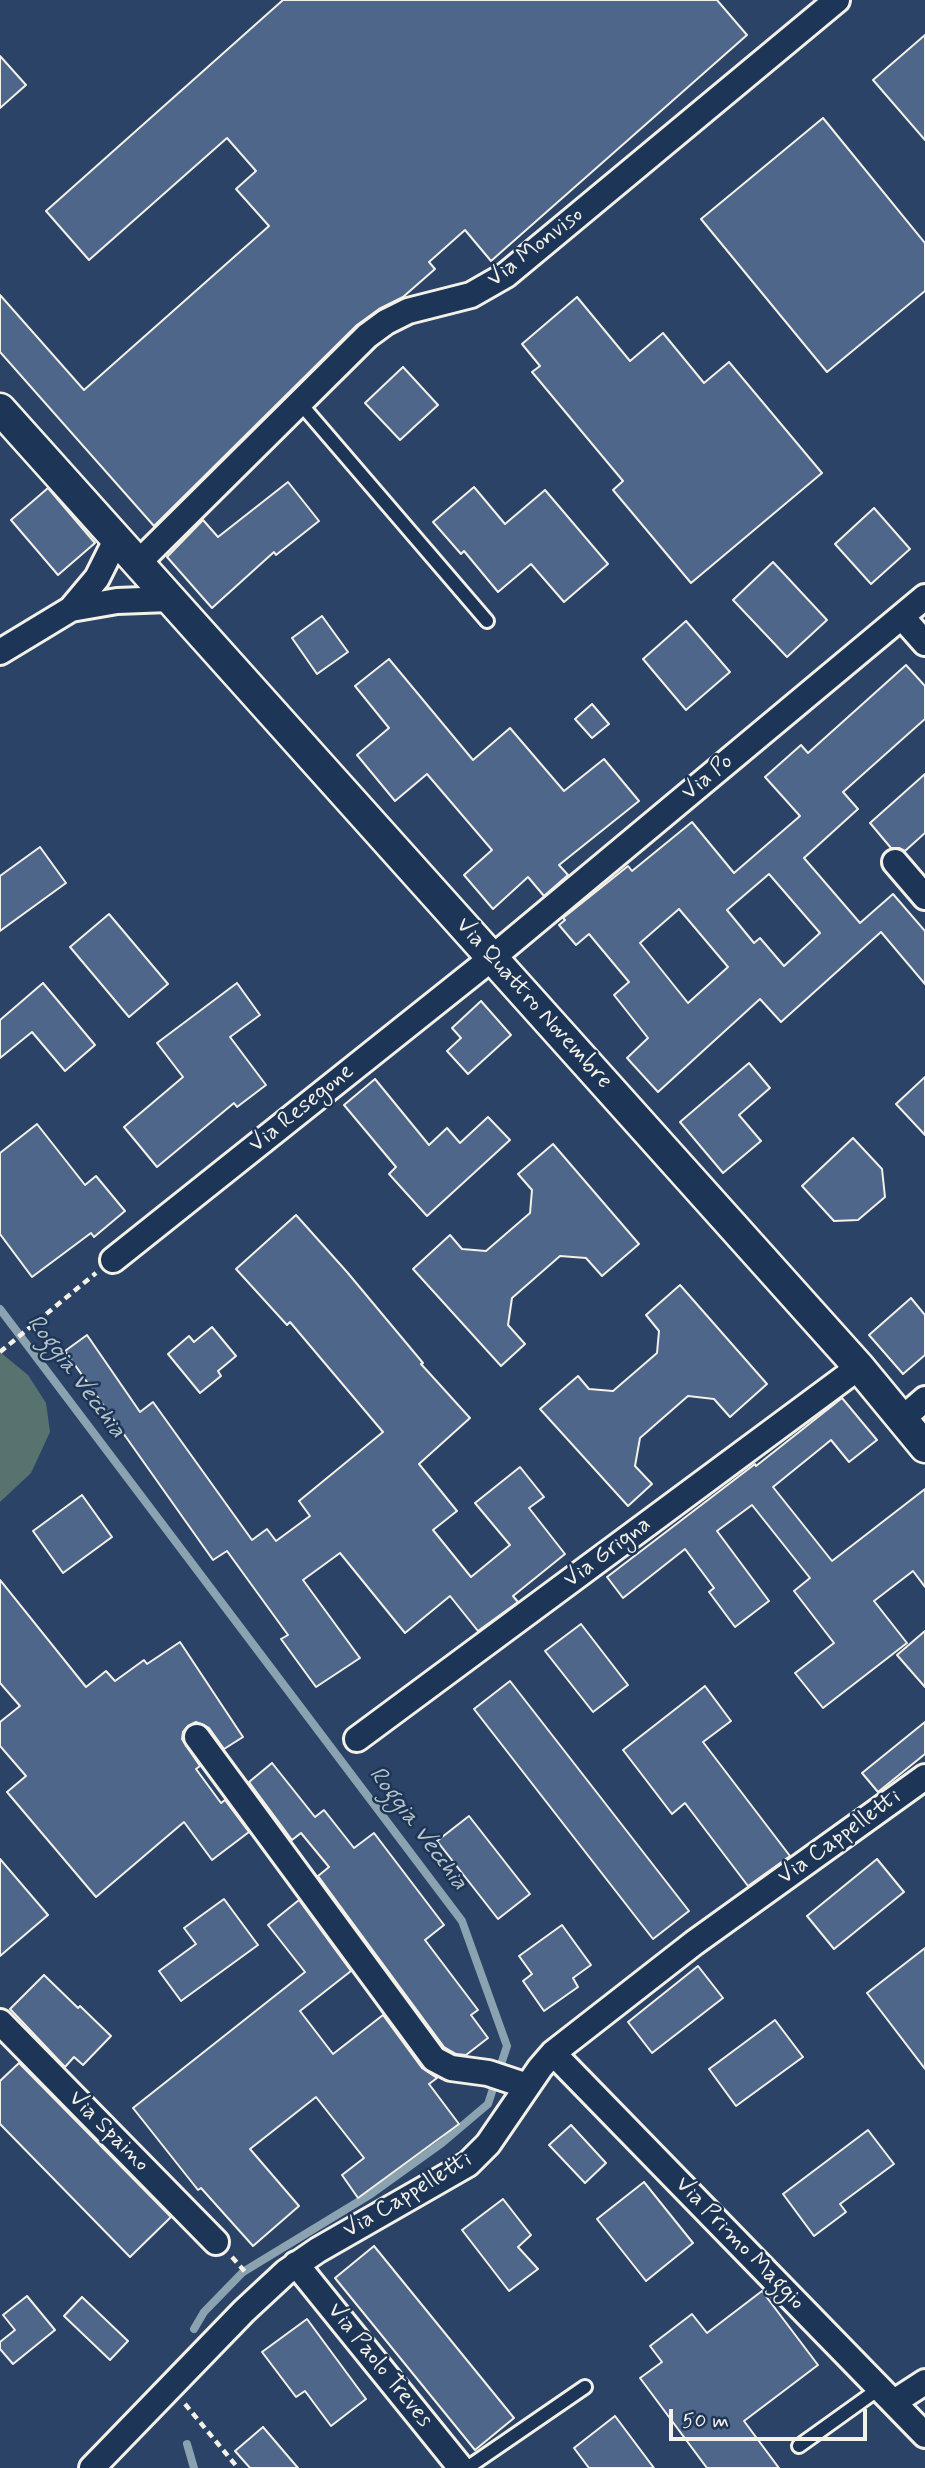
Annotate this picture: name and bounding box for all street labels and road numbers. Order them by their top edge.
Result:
street label: Via Monviso [482,202,590,294]
street label: Via Po [677,749,739,807]
street label: Via Quattro Novembre [449,913,617,1095]
street label: Via Resegone [244,1058,360,1160]
street label: Via Grigna [559,1511,657,1595]
street label: Via Cappelletti [773,1784,907,1892]
street label: Via Spaino [62,2086,154,2178]
street label: Via Cappelletti [339,2147,477,2245]
street label: Via Primo Maggio [668,2171,810,2317]
street label: Via Paolo Treves [320,2298,438,2434]

